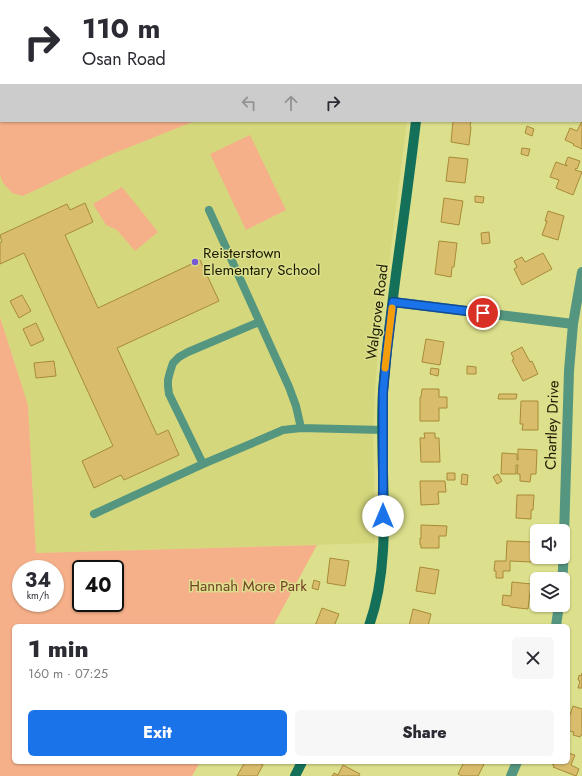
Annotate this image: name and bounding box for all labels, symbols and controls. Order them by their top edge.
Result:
text: 110 m [82,8,160,49]
icon: right [16,16,68,68]
text: Osan Road [82,46,166,72]
icon: left [238,92,260,114]
icon: ahead [280,92,302,114]
icon: right [322,92,344,114]
place label: Reisterstown Elementary School [203,242,320,281]
marker: Reisterstown Elementary School [190,257,200,267]
street label: Walgrove Road [360,263,394,361]
pin [466,296,500,330]
icon: arrive [472,302,494,324]
street label: Chartley Drive [539,380,565,470]
position arrow [362,495,404,537]
map controls [530,524,570,612]
button: sound [530,524,570,564]
speed limit sign: 40 [72,560,124,612]
text: 34 [25,566,51,595]
button: layers [530,572,570,612]
park label: Hannah More Park [189,575,307,597]
text: km/h [27,588,49,603]
text: 1 min [28,631,89,666]
button: close [512,637,554,679]
text: 160 m · 07:25 [28,664,108,683]
button: Exit [28,710,287,756]
button: Share [295,710,554,756]

